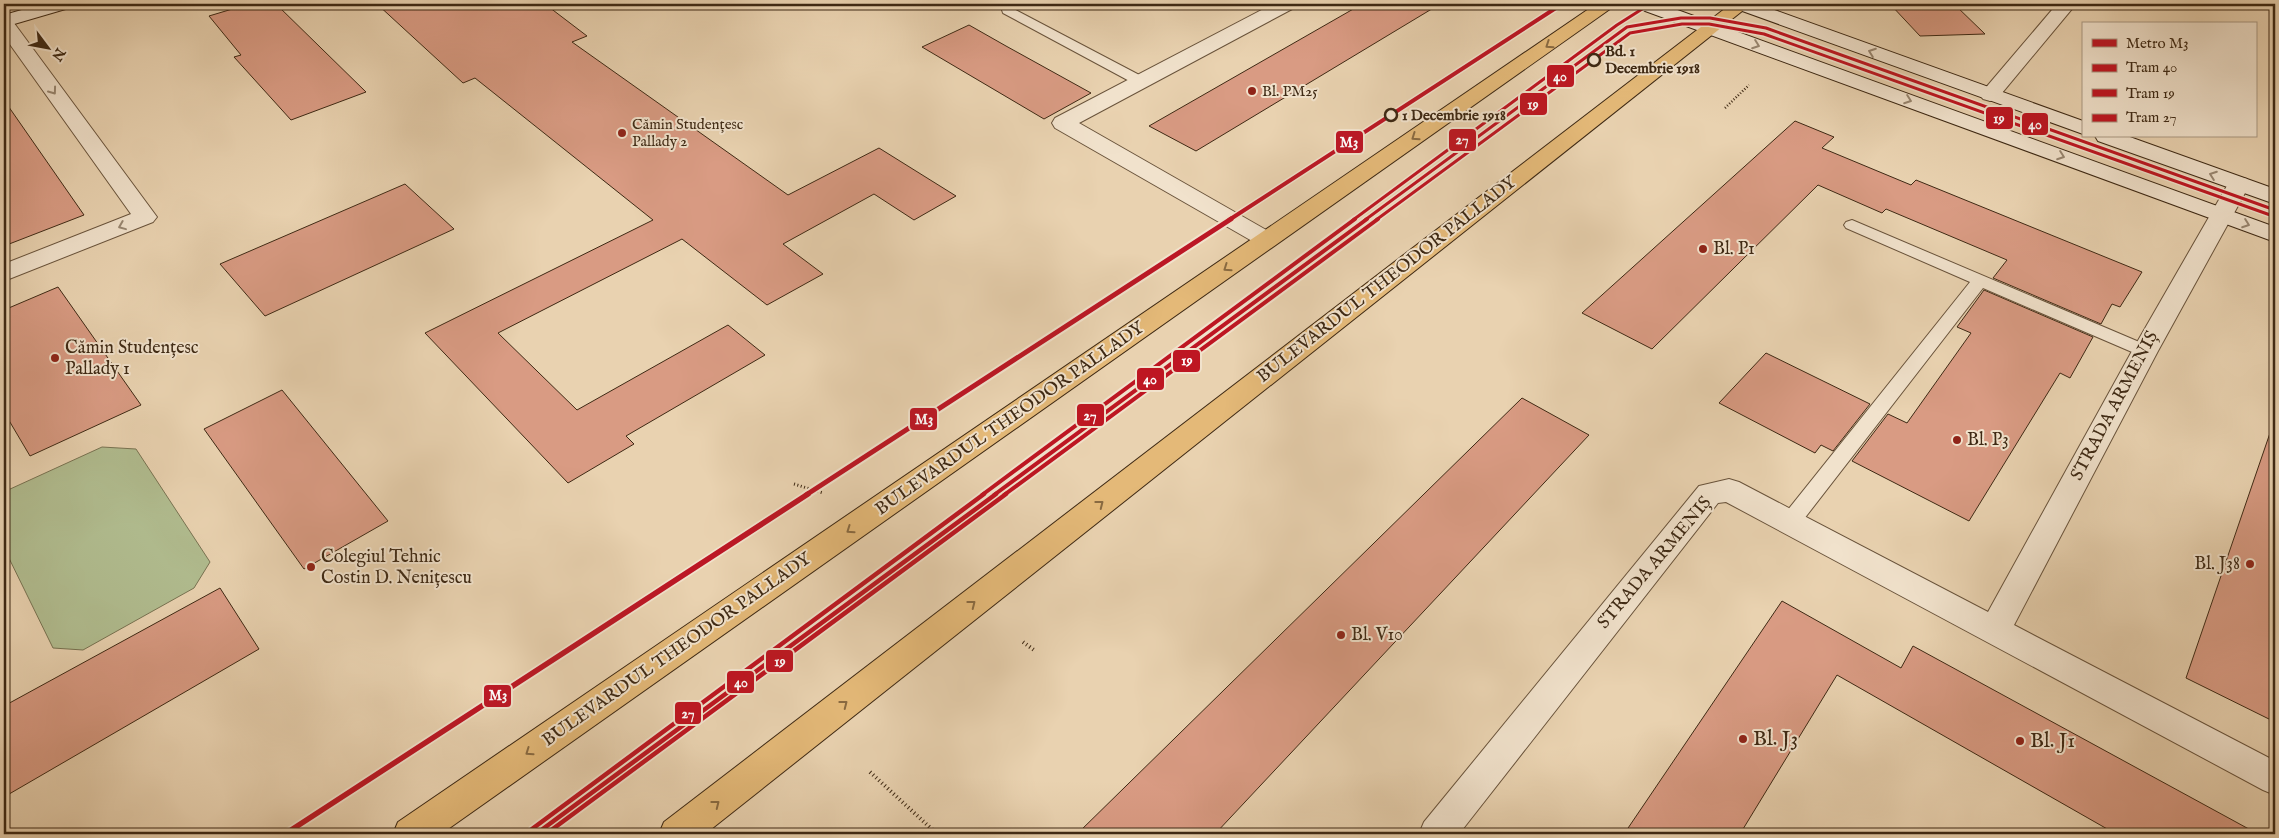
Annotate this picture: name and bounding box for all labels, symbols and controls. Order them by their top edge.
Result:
north arrow [22,22,72,72]
legend [2082,22,2256,138]
text: Metro M3 [2126,34,2189,53]
one-way arrow [1545,39,1555,48]
one-way arrow [1751,39,1759,49]
place label: Bd. 1 Decembrie 1918 [1605,42,1700,78]
text: N [47,44,70,64]
one-way arrow [1869,48,1877,58]
marker: Bd. 1 Decembrie 1918 [1587,53,1601,67]
text: Tram 40 [2126,58,2177,77]
line badge: 40 [1546,64,1575,88]
text: 40 [1553,68,1567,86]
place label: Bl. PM25 [1262,82,1318,101]
text: Tram 19 [2126,84,2175,103]
one-way arrow [47,85,56,95]
marker: Bl. PM25 [1246,85,1258,97]
line badge: 19 [1519,92,1548,116]
one-way arrow [1903,94,1912,104]
text: 19 [1527,96,1539,114]
place label: 1 Decembrie 1918 [1402,106,1506,125]
line badge: 19 [1985,106,2014,130]
marker: 1 Decembrie 1918 [1384,108,1398,122]
text: Tram 27 [2126,108,2177,127]
text: 19 [1993,110,2005,128]
line badge: 40 [2021,112,2049,136]
place label: Cămin Studențesc Pallady 2 [632,115,743,151]
text: 40 [2028,116,2042,134]
marker: Cămin Studențesc Pallady 2 [616,127,628,139]
line badge: 27 [1448,128,1477,152]
line badge: M3 [1335,130,1364,154]
one-way arrow [1411,131,1421,140]
text: 27 [1456,131,1469,149]
text: M3 [1340,134,1358,152]
one-way arrow [2056,150,2065,160]
street label: BULEVARDUL THEODOR PALLADY [1253,171,1522,389]
one-way arrow [2209,171,2218,181]
one-way arrow [2241,218,2250,228]
one-way arrow [118,219,127,230]
place label: Bl. P1 [1713,238,1755,261]
marker: Bl. P1 [1697,243,1709,255]
one-way arrow [1224,262,1233,271]
street label: BULEVARDUL THEODOR PALLADY [871,316,1150,521]
street label: STRADA ARMENIȘ [2066,327,2164,485]
place label: Cămin Studențesc Pallady 1 [65,337,199,381]
line badge: 19 [1172,349,1201,373]
marker: Cămin Studențesc Pallady 1 [49,352,61,364]
text: 19 [1181,352,1193,370]
line badge: 40 [1136,367,1165,391]
text: 40 [1143,371,1157,389]
line badge: 27 [1076,403,1105,427]
line badge: M3 [909,407,938,431]
text: 27 [1084,407,1097,425]
text: M3 [915,411,933,429]
place label: Bl. P3 [1967,429,2009,452]
marker: Bl. P3 [1951,434,1963,446]
street label: STRADA ARMENIȘ [1593,492,1717,634]
one-way arrow [1094,502,1103,510]
one-way arrow [846,524,855,533]
place label: Colegiul Tehnic Costin D. Nenițescu [321,546,472,590]
street label: BULEVARDUL THEODOR PALLADY [538,547,817,752]
place label: Bl. J38 [2194,553,2240,576]
marker: Bl. J38 [2244,558,2256,570]
marker: Colegiul Tehnic Costin D. Nenițescu [305,561,317,573]
one-way arrow [966,602,975,610]
place label: Bl. V10 [1351,624,1403,647]
marker: Bl. V10 [1335,629,1347,641]
line badge: 19 [765,649,794,673]
text: 19 [774,653,786,671]
line badge: 40 [726,670,755,694]
text: 40 [734,674,748,692]
line badge: M3 [483,684,512,708]
text: M3 [489,687,507,705]
line badge: 27 [674,701,702,725]
one-way arrow [838,702,847,710]
text: 27 [682,705,695,723]
place label: Bl. J3 [1753,726,1798,753]
place label: Bl. J1 [2030,728,2075,755]
marker: Bl. J3 [1737,733,1749,745]
marker: Bl. J1 [2014,735,2026,747]
one-way arrow [525,746,535,755]
one-way arrow [710,802,719,810]

